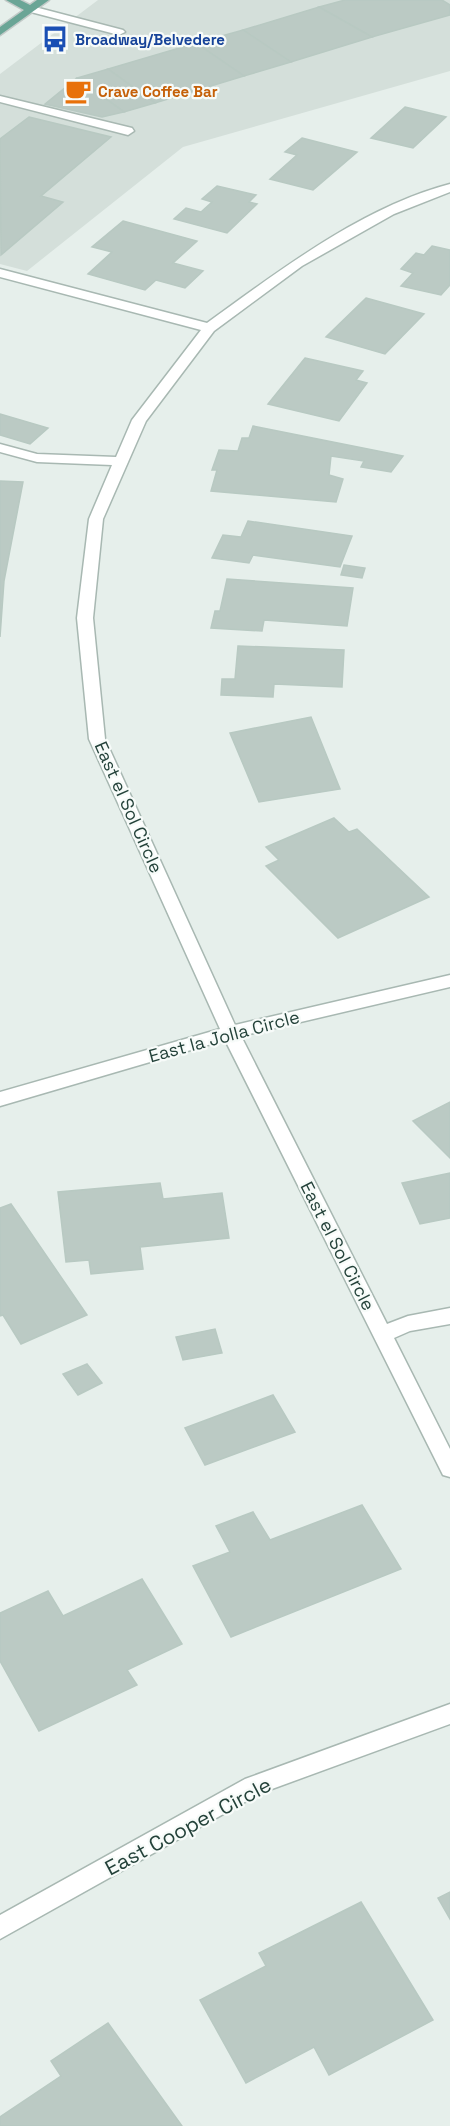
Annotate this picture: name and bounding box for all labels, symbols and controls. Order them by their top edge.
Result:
bus stop icon: Broadway/Belvedere [40,24,70,54]
place label: Broadway/Belvedere [75,30,225,49]
cafe icon: Crave Coffee Bar [63,76,93,106]
place label: Crave Coffee Bar [98,82,218,101]
street label: East el Sol Circle [90,738,168,876]
street label: East la Jolla Circle [146,1005,302,1067]
street label: East el Sol Circle [296,1178,380,1314]
street label: East Cooper Circle [100,1771,276,1881]

